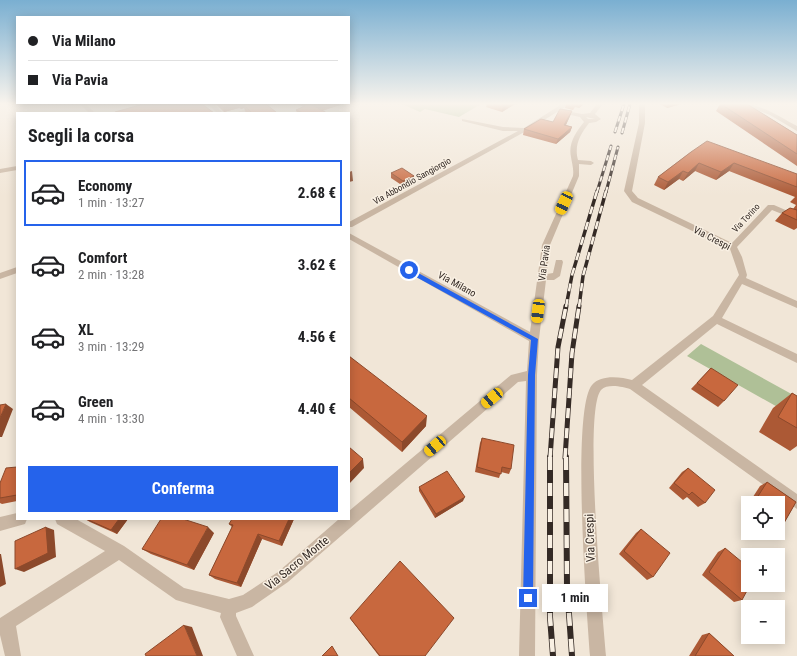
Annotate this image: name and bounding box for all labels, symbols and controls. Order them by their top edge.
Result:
text: Via Milano [52,32,116,50]
text: Via Pavia [52,71,108,89]
text: Scegli la corsa [28,125,134,146]
street label: Via Abbondio Sangiorgio [371,155,453,207]
icon: car [30,175,66,211]
text: Economy [78,177,132,195]
text: 2.68 € [298,184,336,202]
car [553,190,575,216]
text: 1 min · 13:27 [78,195,144,210]
street label: Via Torino [730,201,762,234]
street label: Via Crespi [692,224,732,252]
street label: Via Pavia [536,244,552,282]
icon: car [30,247,66,283]
text: Comfort [78,249,127,267]
text: 3.62 € [298,256,336,274]
route start [400,261,418,279]
text: 2 min · 13:28 [78,267,144,282]
street label: Via Milano [436,269,478,299]
car [531,298,545,324]
icon: car [30,319,66,355]
text: XL [78,321,94,339]
text: 4.56 € [298,328,336,346]
text: 3 min · 13:29 [78,339,144,354]
car [479,386,505,410]
icon: car [30,391,66,427]
text: Green [78,393,113,411]
text: 4.40 € [298,400,336,418]
text: 4 min · 13:30 [78,411,144,426]
car [422,434,448,458]
button: Conferma [28,466,338,512]
map controls [741,496,785,644]
button: locate [741,496,785,540]
street label: Via Crespi [582,514,598,562]
street label: Via Sacro Monte [262,533,332,593]
button: + [741,548,785,592]
callout: 1 min [542,584,608,612]
route end [519,589,537,607]
text: 1 min [561,590,589,605]
button: − [741,600,785,644]

